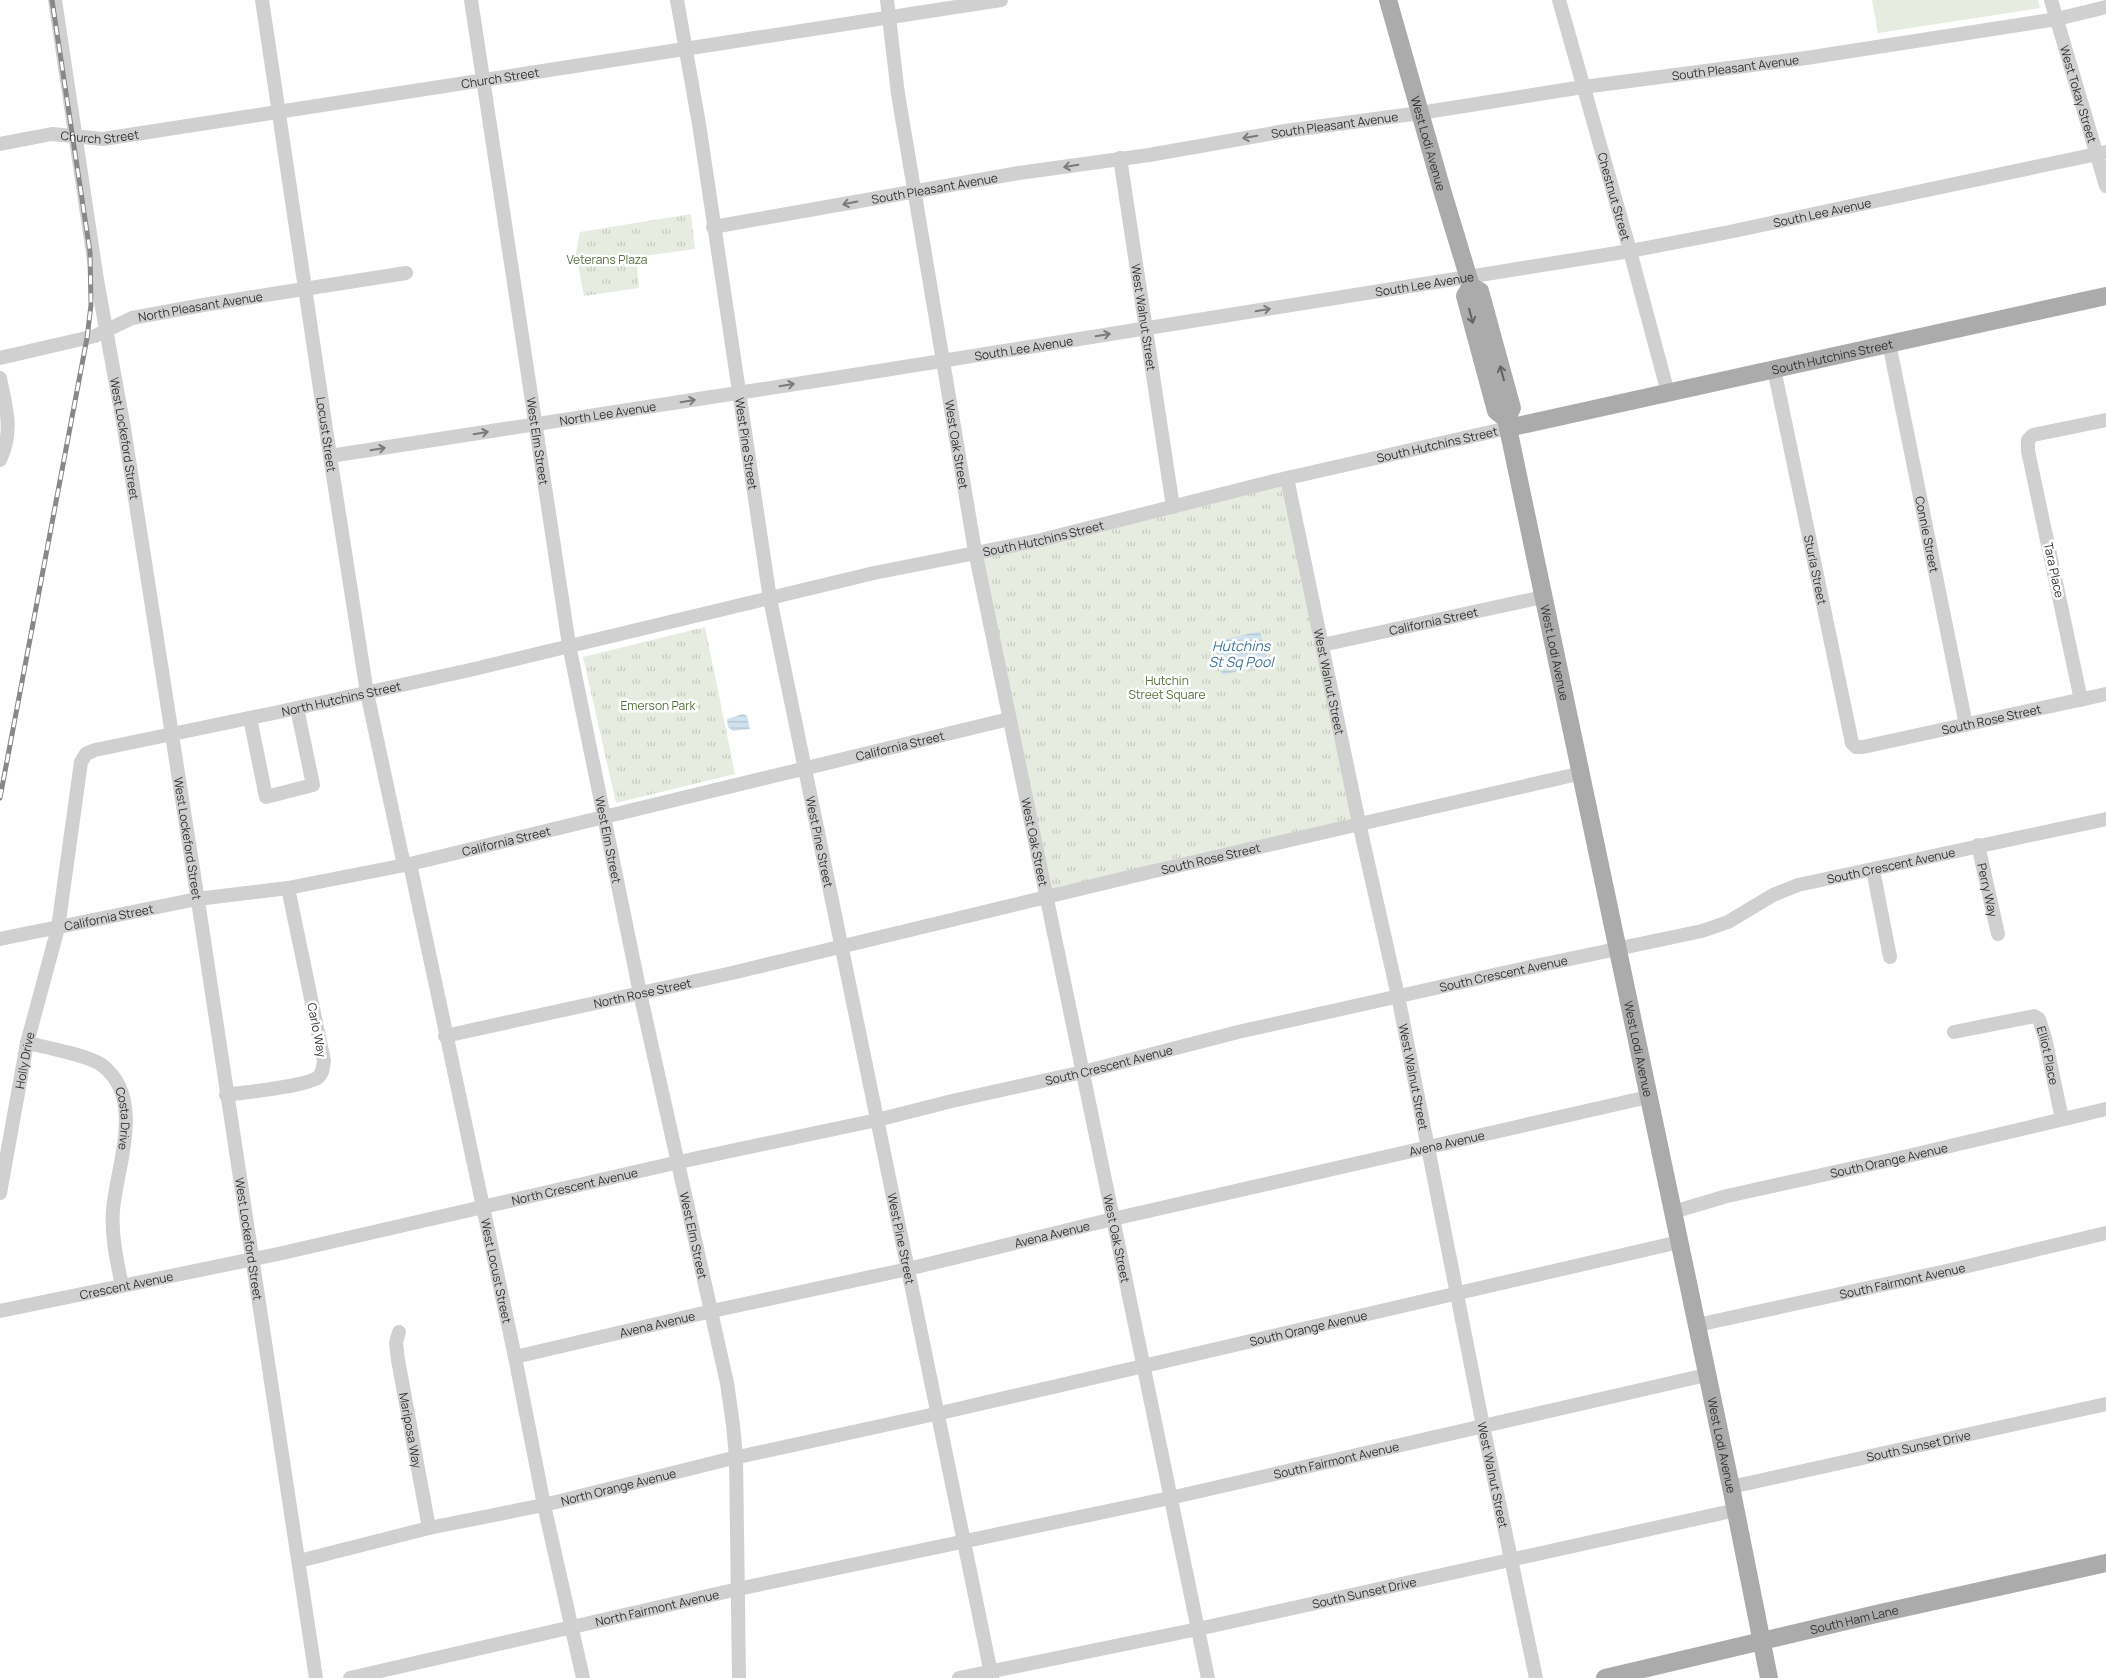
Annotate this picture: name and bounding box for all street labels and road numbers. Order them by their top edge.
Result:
street label: West Tokay Street [2056,43,2101,145]
street label: South Pleasant Avenue [1671,50,1800,84]
street label: Church Street [460,63,540,92]
street label: West Lodi Avenue [1407,94,1450,193]
street label: South Pleasant Avenue [1270,108,1399,142]
street label: Church Street [60,125,140,148]
street label: Chestnut Street [1594,150,1635,242]
street label: South Pleasant Avenue [870,168,999,207]
street label: South Lee Avenue [1772,194,1873,231]
street label: West Walnut Street [1128,263,1161,372]
street label: South Lee Avenue [1374,268,1475,300]
street label: North Pleasant Avenue [137,287,264,325]
street label: South Lee Avenue [973,332,1074,364]
street label: South Hutchins Street [1770,335,1895,378]
street label: West Lockeford Street [106,376,144,501]
street label: Locust Street [313,395,341,473]
street label: West Elm Street [523,396,553,486]
street label: West Pine Street [731,396,762,491]
street label: North Lee Avenue [558,397,657,429]
street label: West Oak Street [941,399,973,490]
street label: South Hutchins Street [1375,422,1499,466]
street label: Connie Street [1912,494,1944,574]
street label: South Hutchins Street [981,516,1106,560]
street label: Sturla Street [1800,533,1831,606]
street label: Tara Place [2040,541,2068,599]
street label: California Street [1387,603,1480,639]
street label: West Lodi Avenue [1537,603,1574,702]
street label: West Walnut Street [1310,627,1349,736]
street label: North Hutchins Street [280,677,403,720]
street label: South Rose Street [1940,700,2043,738]
street label: California Street [854,726,946,764]
street label: West Lockeford Street [170,776,206,901]
street label: West Elm Street [592,794,626,885]
street label: West Pine Street [802,794,838,889]
street label: West Oak Street [1018,796,1053,888]
street label: California Street [460,822,552,860]
street label: South Rose Street [1159,838,1262,878]
street label: South Crescent Avenue [1825,843,1957,887]
street label: Perry Way [1974,861,2003,919]
street label: California Street [63,900,155,934]
street label: South Crescent Avenue [1437,951,1569,995]
street label: North Rose Street [592,974,693,1012]
street label: West Lodi Avenue [1620,999,1657,1098]
street label: Carlo Way [303,1001,331,1059]
street label: West Walnut Street [1395,1022,1433,1131]
street label: Elliot Place [2033,1024,2063,1086]
street label: Holly Drive [10,1030,38,1090]
street label: South Crescent Avenue [1043,1041,1175,1089]
street label: Costa Drive [112,1084,134,1151]
street label: Avena Avenue [1407,1126,1486,1160]
street label: South Orange Avenue [1828,1138,1949,1182]
street label: North Crescent Avenue [510,1163,639,1209]
street label: West Lockeford Street [232,1176,267,1302]
street label: West Elm Street [676,1190,712,1281]
street label: West Pine Street [884,1191,919,1286]
street label: West Oak Street [1100,1193,1135,1284]
street label: Avena Avenue [1013,1216,1092,1251]
street label: West Locust Street [477,1217,516,1325]
street label: South Fairmont Avenue [1838,1258,1967,1302]
street label: Crescent Avenue [78,1267,175,1303]
street label: South Orange Avenue [1248,1306,1369,1350]
street label: Avena Avenue [618,1307,697,1341]
street label: Mariposa Way [396,1391,426,1470]
street label: West Lodi Avenue [1704,1395,1741,1495]
street label: West Walnut Street [1474,1420,1513,1530]
street label: South Sunset Drive [1865,1426,1972,1465]
street label: South Fairmont Avenue [1272,1437,1401,1483]
street label: North Orange Avenue [559,1464,678,1509]
street label: South Sunset Drive [1310,1572,1418,1612]
street label: North Fairmont Avenue [594,1585,721,1630]
street label: South Ham Lane [1808,1601,1900,1638]

